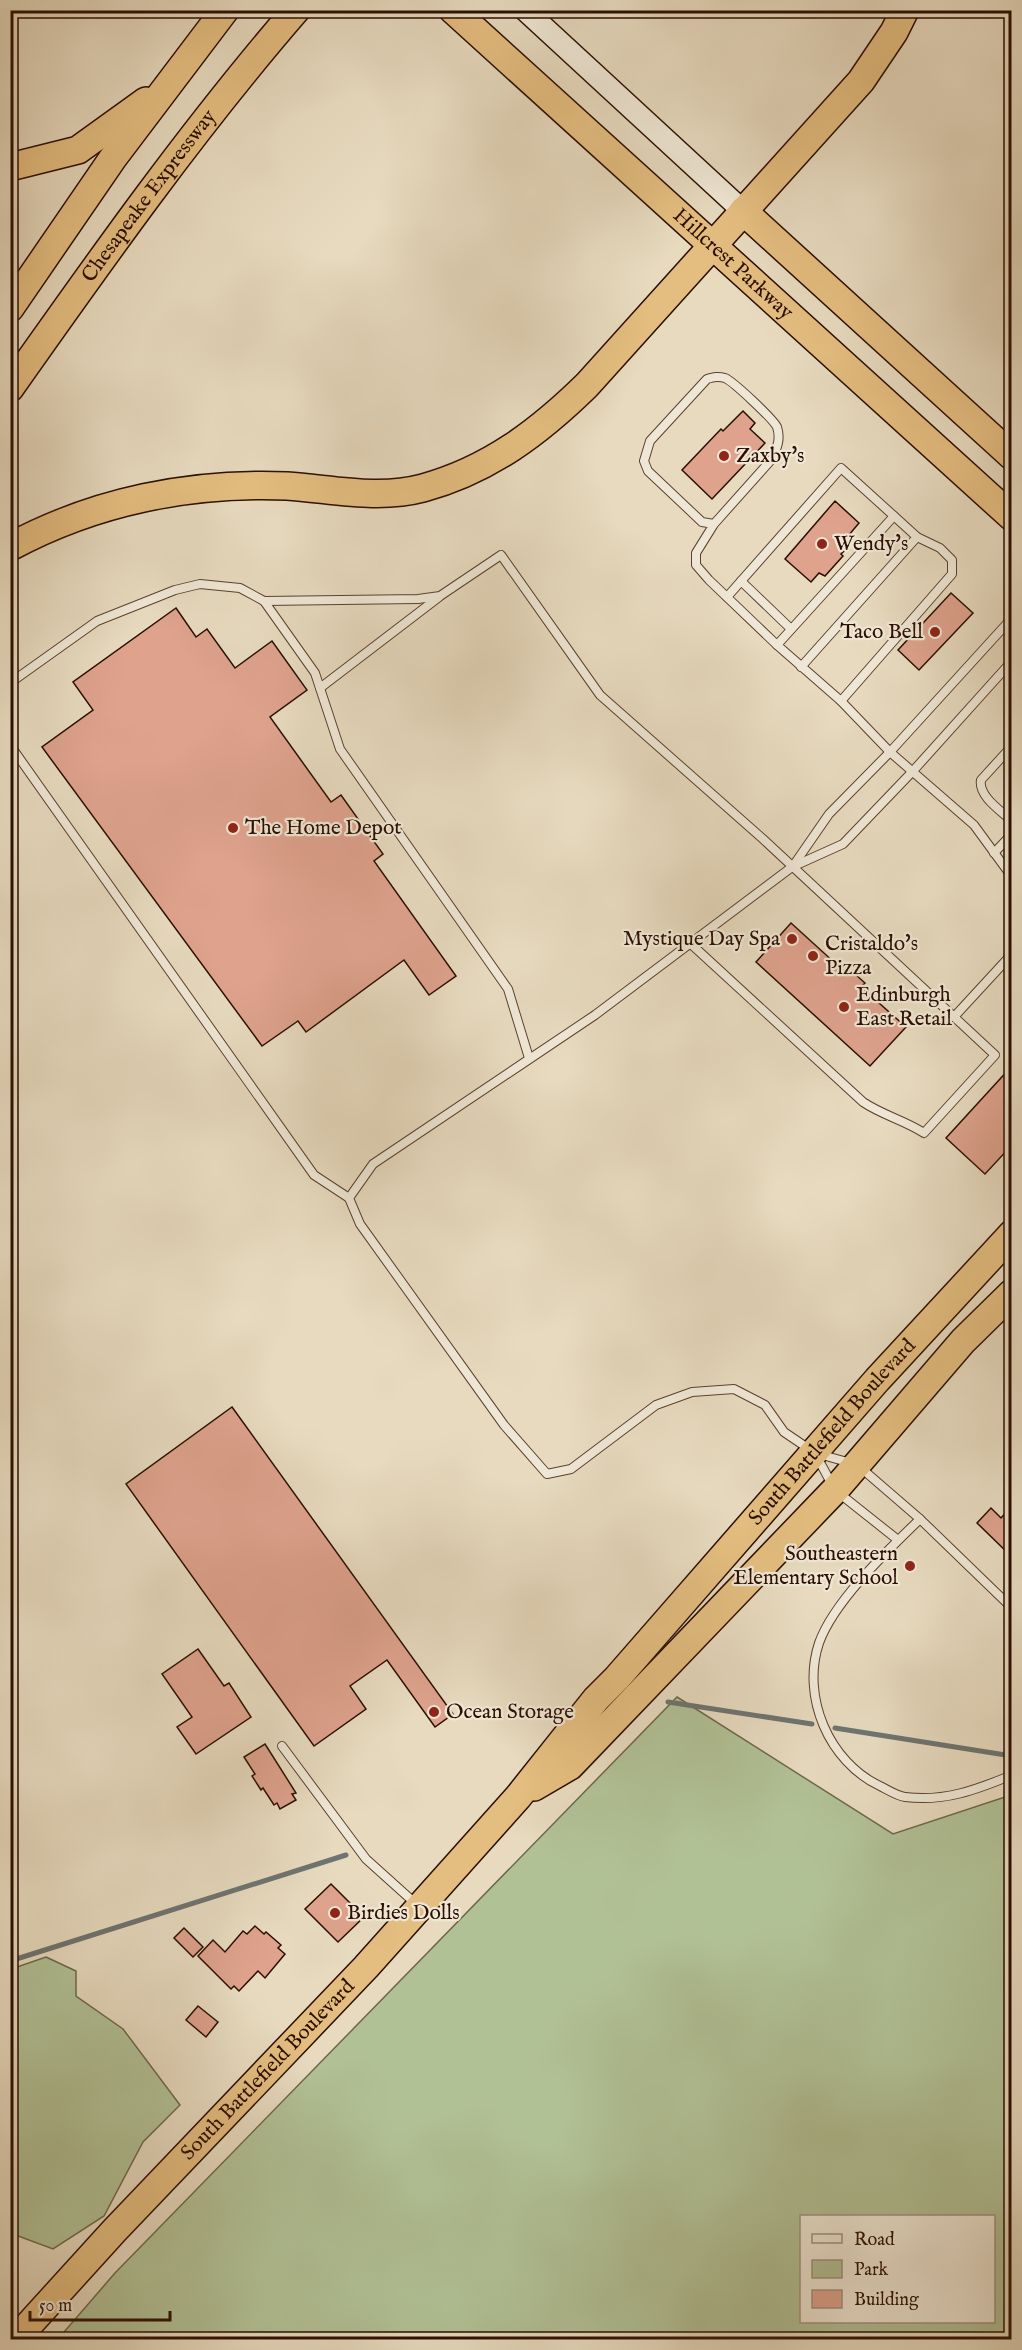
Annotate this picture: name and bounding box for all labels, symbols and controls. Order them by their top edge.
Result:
street label: Chesapeake Expressway [76,104,223,288]
street label: Hillcrest Parkway [667,202,799,326]
place label: Zaxby's [736,443,804,470]
marker: Zaxby's [717,449,731,463]
place label: Wendy's [834,531,908,558]
marker: Wendy's [815,537,829,551]
place label: Taco Bell [840,619,923,646]
marker: Taco Bell [928,625,942,639]
place label: The Home Depot [245,815,402,842]
marker: The Home Depot [226,821,240,835]
place label: Mystique Day Spa [623,926,781,953]
place label: Cristaldo's Pizza [825,931,918,982]
marker: Mystique Day Spa [785,932,799,946]
marker: Cristaldo's Pizza [806,949,820,963]
place label: Edinburgh East Retail [856,982,952,1033]
marker: Edinburgh East Retail [837,1000,851,1014]
street label: South Battlefield Boulevard [743,1332,922,1531]
place label: Southeastern Elementary School [733,1541,898,1592]
marker: Southeastern Elementary School [903,1559,917,1573]
place label: Ocean Storage [446,1699,574,1726]
marker: Ocean Storage [427,1705,441,1719]
place label: Birdies Dolls [347,1900,460,1927]
marker: Birdies Dolls [328,1906,342,1920]
street label: South Battlefield Boulevard [175,1973,361,2166]
legend [800,2215,995,2323]
text: Road [854,2229,895,2252]
text: Park [854,2259,889,2282]
scale bar [30,2284,170,2322]
text: Building [854,2289,919,2312]
text: 50 m [39,2295,72,2318]

